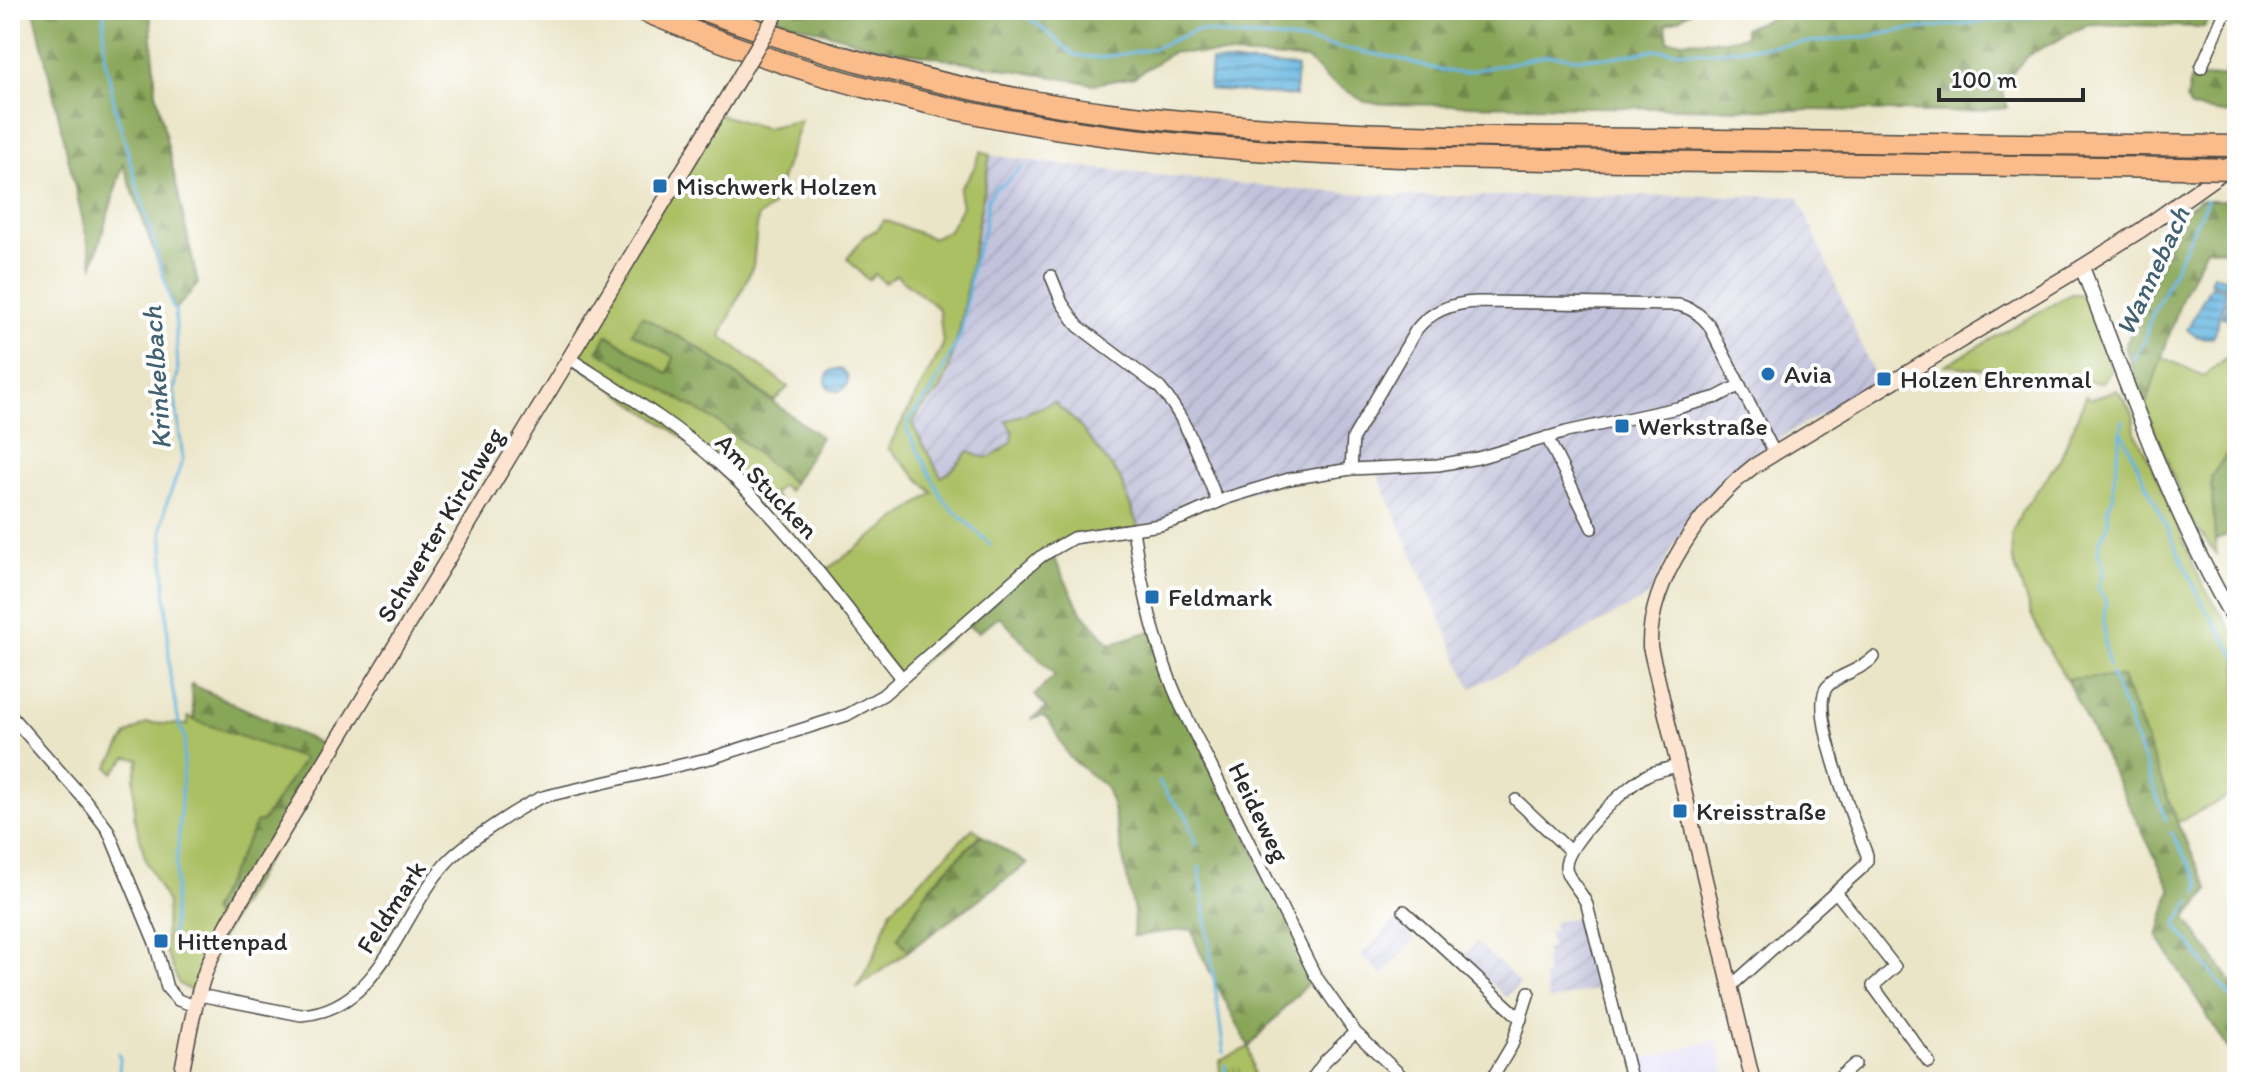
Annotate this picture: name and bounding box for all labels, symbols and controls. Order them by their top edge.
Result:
scale bar [1939,52,2083,102]
text: 100 m [1951,65,2017,94]
place label: Mischwerk Holzen [676,170,877,202]
marker: Mischwerk Holzen [651,177,669,195]
water label: Wannebach [2107,201,2197,341]
water label: Krinkelbach [134,304,178,451]
place label: Avia [1784,358,1832,390]
place label: Holzen Ehrenmal [1900,363,2092,395]
marker: Avia [1759,365,1777,383]
marker: Holzen Ehrenmal [1875,370,1893,388]
place label: Werkstraße [1638,410,1768,442]
marker: Werkstraße [1613,417,1631,435]
street label: Schwerter Kirchweg [369,421,511,628]
street label: Am Stucken [709,426,825,546]
place label: Feldmark [1168,581,1272,613]
marker: Feldmark [1143,588,1161,606]
street label: Heideweg [1221,757,1297,868]
place label: Kreisstraße [1696,795,1826,827]
marker: Kreisstraße [1671,802,1689,820]
street label: Feldmark [349,854,433,960]
place label: Hittenpad [177,925,288,957]
marker: Hittenpad [152,932,170,950]

